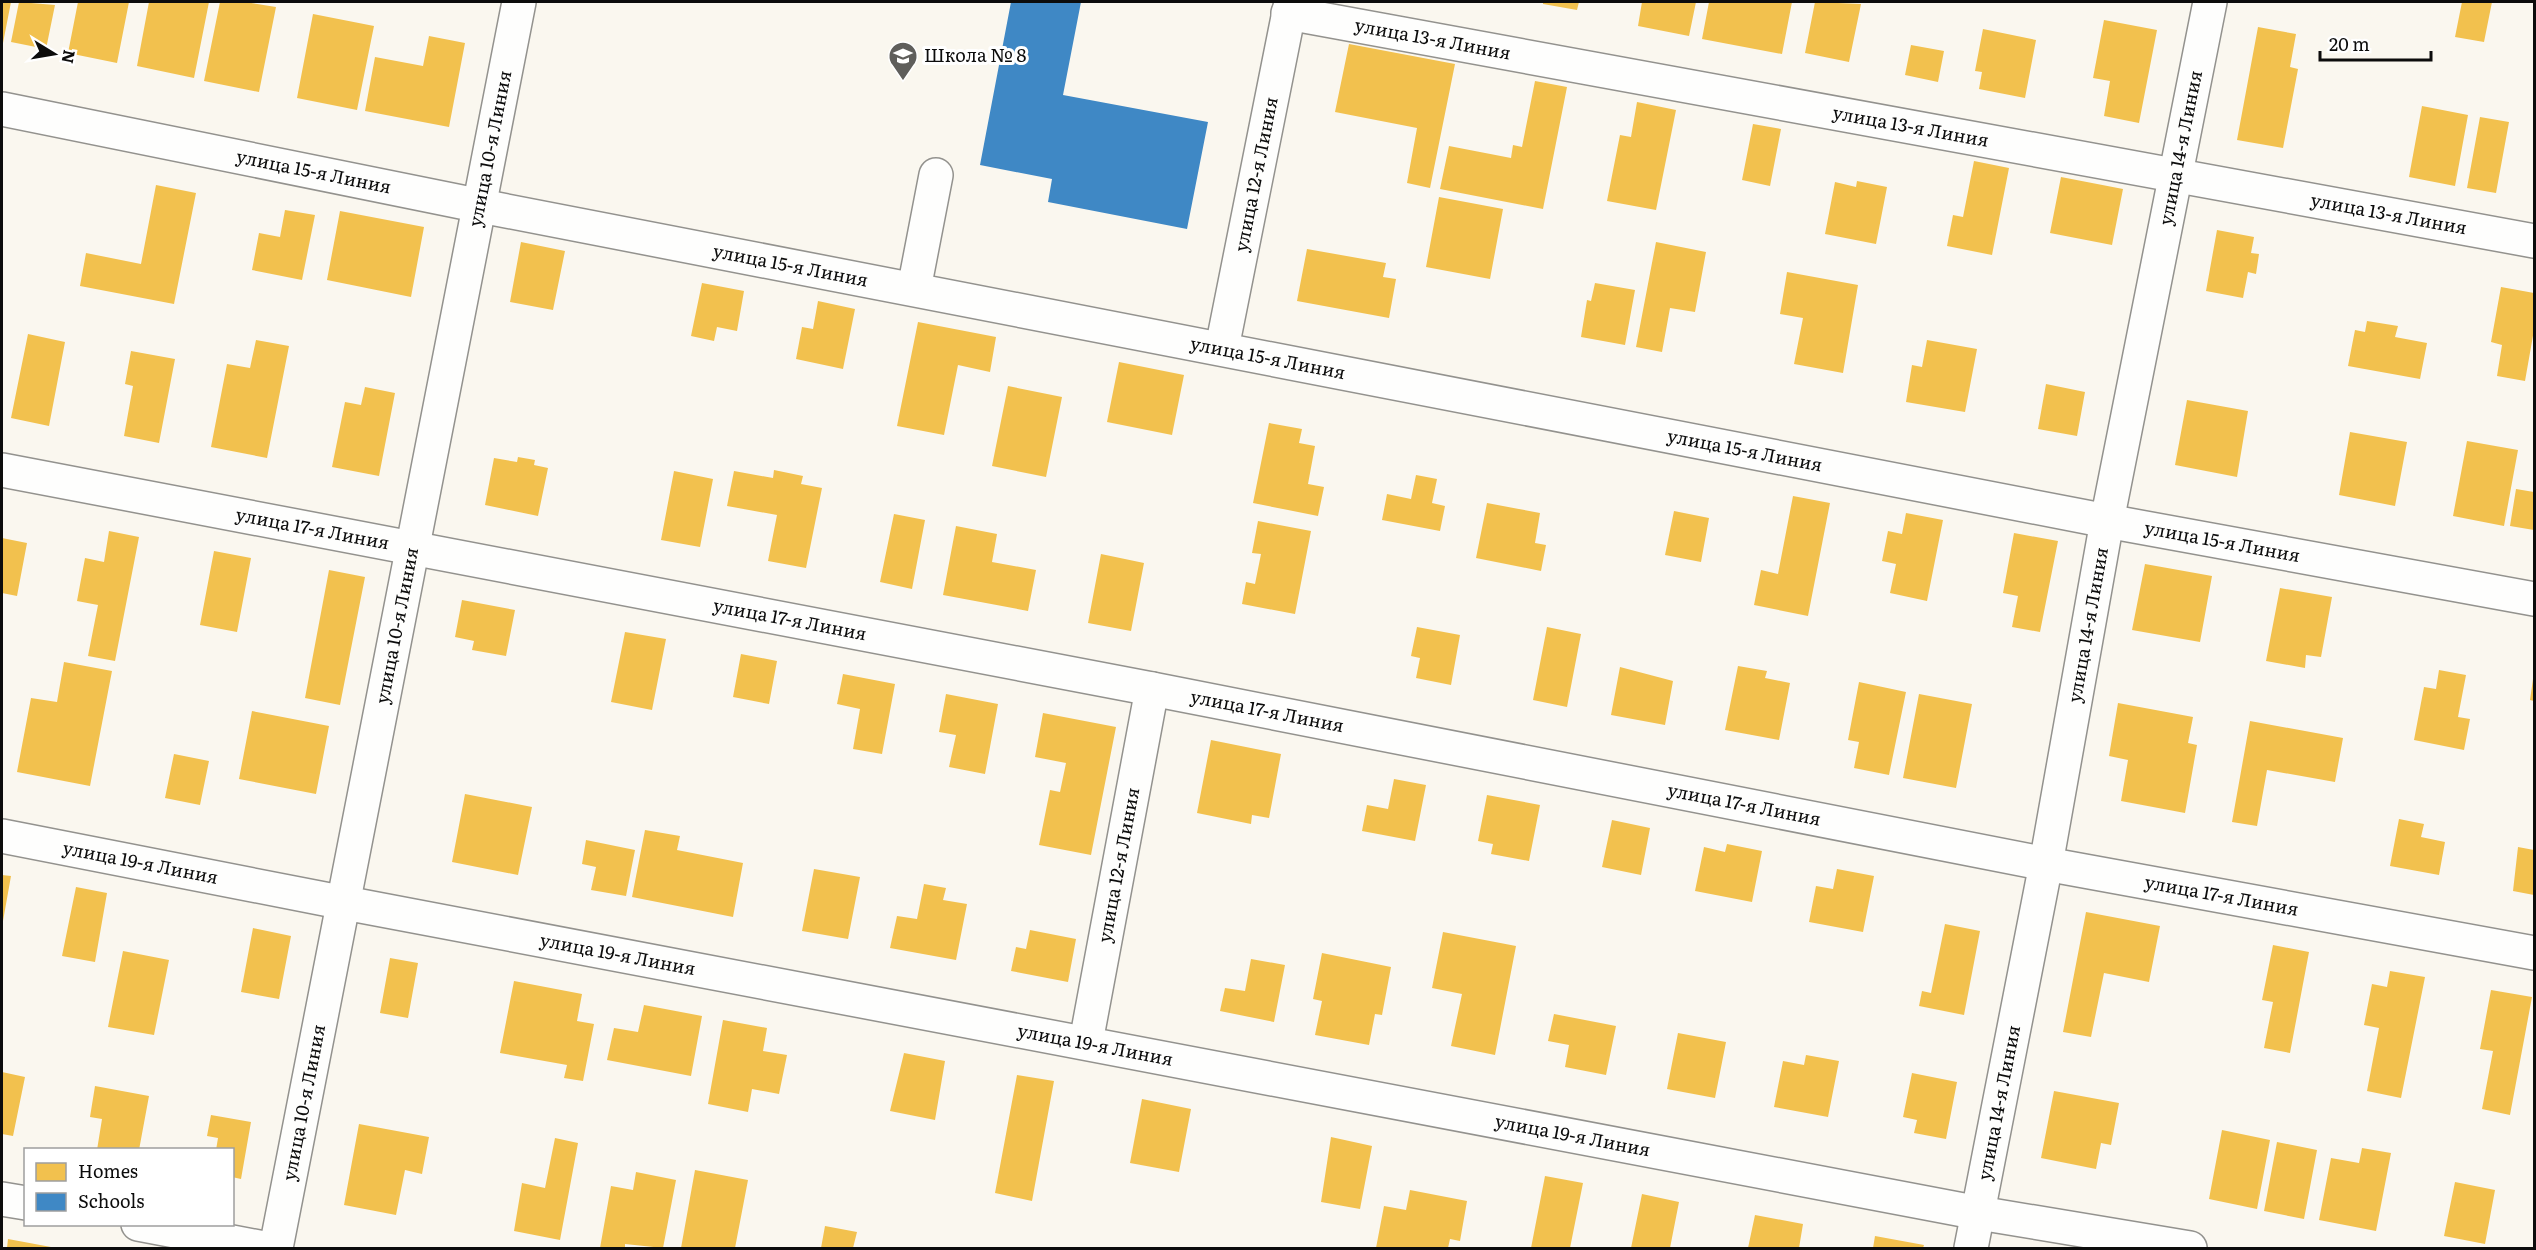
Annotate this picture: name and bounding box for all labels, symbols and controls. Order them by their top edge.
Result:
street label: улица 13-я Линия [1353,10,1513,65]
north arrow [24,24,84,84]
scale bar [2320,24,2431,62]
text: 20 m [2329,30,2370,57]
school or university icon: Школа № 8 [887,40,919,82]
place label: Школа № 8 [924,41,1027,68]
text: N [57,48,83,66]
street label: улица 10-я Линия [460,68,517,229]
street label: улица 14-я Линия [2151,68,2208,228]
street label: улица 12-я Линия [1227,94,1284,254]
street label: улица 13-я Линия [1831,98,1991,153]
street label: улица 15-я Линия [234,142,394,200]
street label: улица 13-я Линия [2309,185,2469,240]
street label: улица 15-я Линия [711,236,871,293]
street label: улица 15-я Линия [1188,329,1348,385]
street label: улица 15-я Линия [1665,421,1825,478]
street label: улица 17-я Линия [234,500,392,555]
street label: улица 15-я Линия [2143,513,2302,568]
street label: улица 10-я Линия [367,545,424,706]
street label: улица 14-я Линия [2060,545,2114,705]
street label: улица 17-я Линия [711,591,869,646]
street label: улица 17-я Линия [1188,682,1347,738]
street label: улица 17-я Линия [1665,775,1823,832]
street label: улица 12-я Линия [1090,785,1145,945]
street label: улица 19-я Линия [61,833,221,890]
street label: улица 17-я Линия [2143,867,2301,922]
street label: улица 19-я Линия [538,925,698,981]
street label: улица 19-я Линия [1015,1016,1175,1072]
street label: улица 10-я Линия [274,1022,331,1183]
street label: улица 14-я Линия [1970,1023,2026,1182]
street label: улица 19-я Линия [1493,1106,1653,1162]
legend [24,1148,234,1226]
text: Homes [78,1157,138,1184]
text: Schools [78,1187,144,1214]

